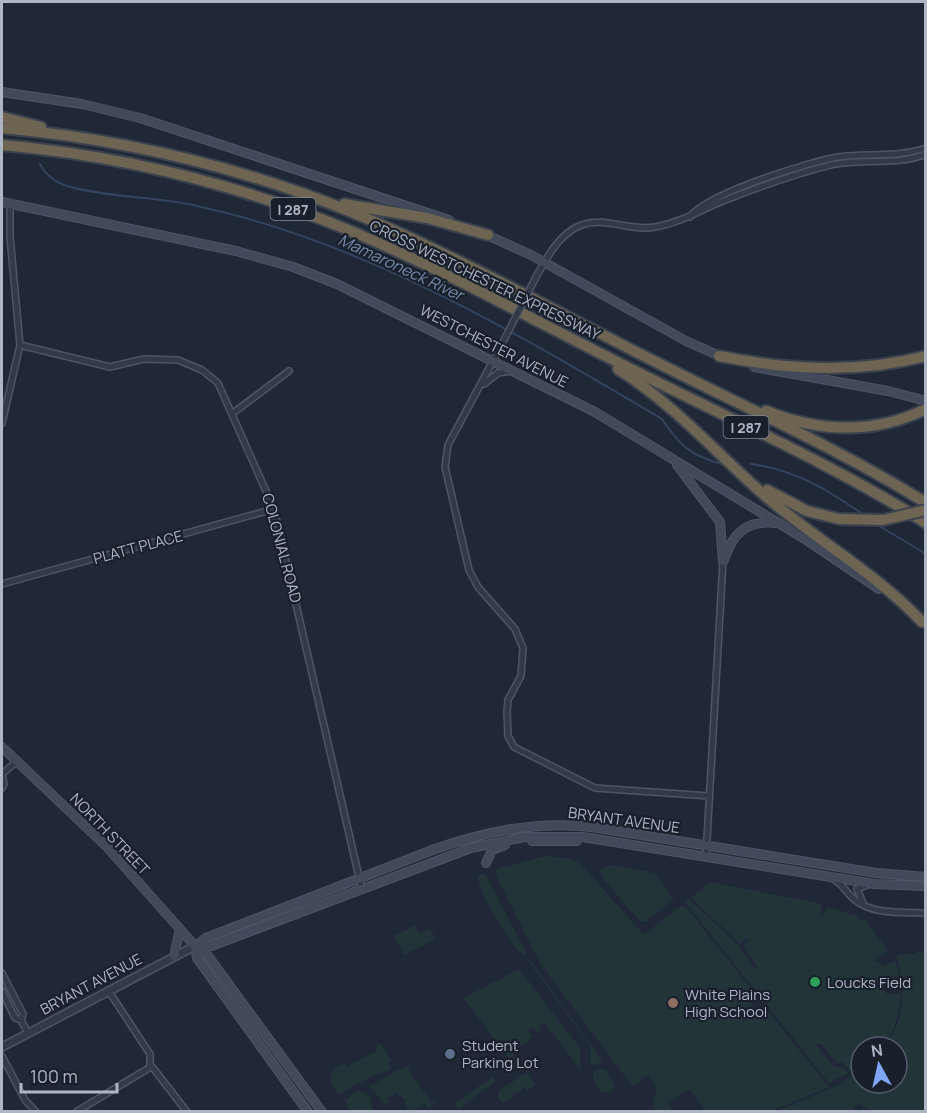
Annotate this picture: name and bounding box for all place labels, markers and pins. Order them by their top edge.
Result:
place label: Loucks Field [827,972,911,993]
marker: Loucks Field [808,975,822,989]
place label: White Plains High School [685,984,770,1022]
marker: White Plains High School [666,996,680,1010]
place label: Student Parking Lot [462,1035,539,1073]
marker: Student Parking Lot [443,1047,457,1061]

